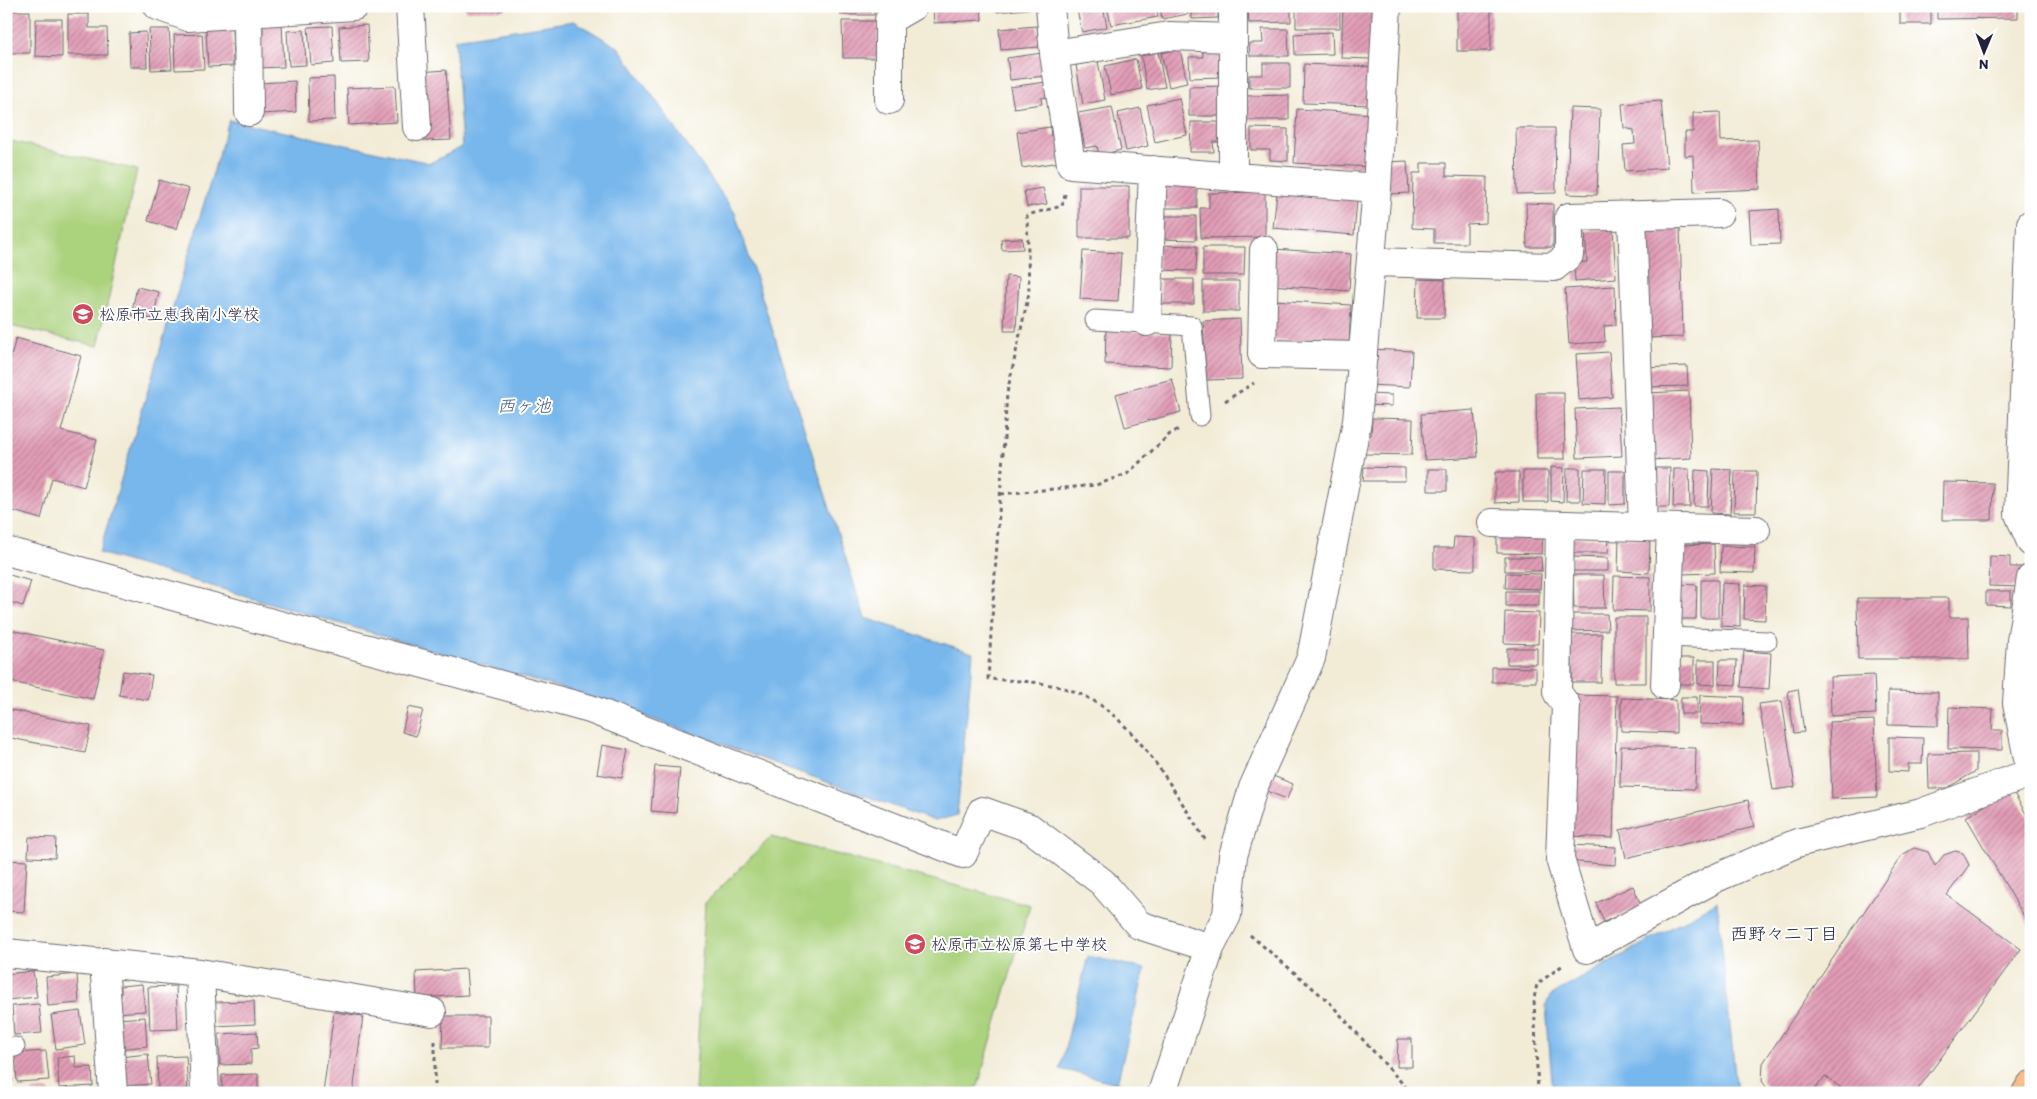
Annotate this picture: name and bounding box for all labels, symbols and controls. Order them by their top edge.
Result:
north arrow [1960,28,2010,78]
text: N [1979,56,1989,73]
school or university icon: 松原市立恵我南小学校 [71,302,95,326]
place label: 松原市立恵我南小学校 [99,305,259,324]
water label: 西ヶ池 [497,395,552,417]
district label: 西野々二丁目 [1730,923,1838,945]
school or university icon: 松原市立松原第七中学校 [903,932,927,956]
place label: 松原市立松原第七中学校 [931,935,1107,954]

